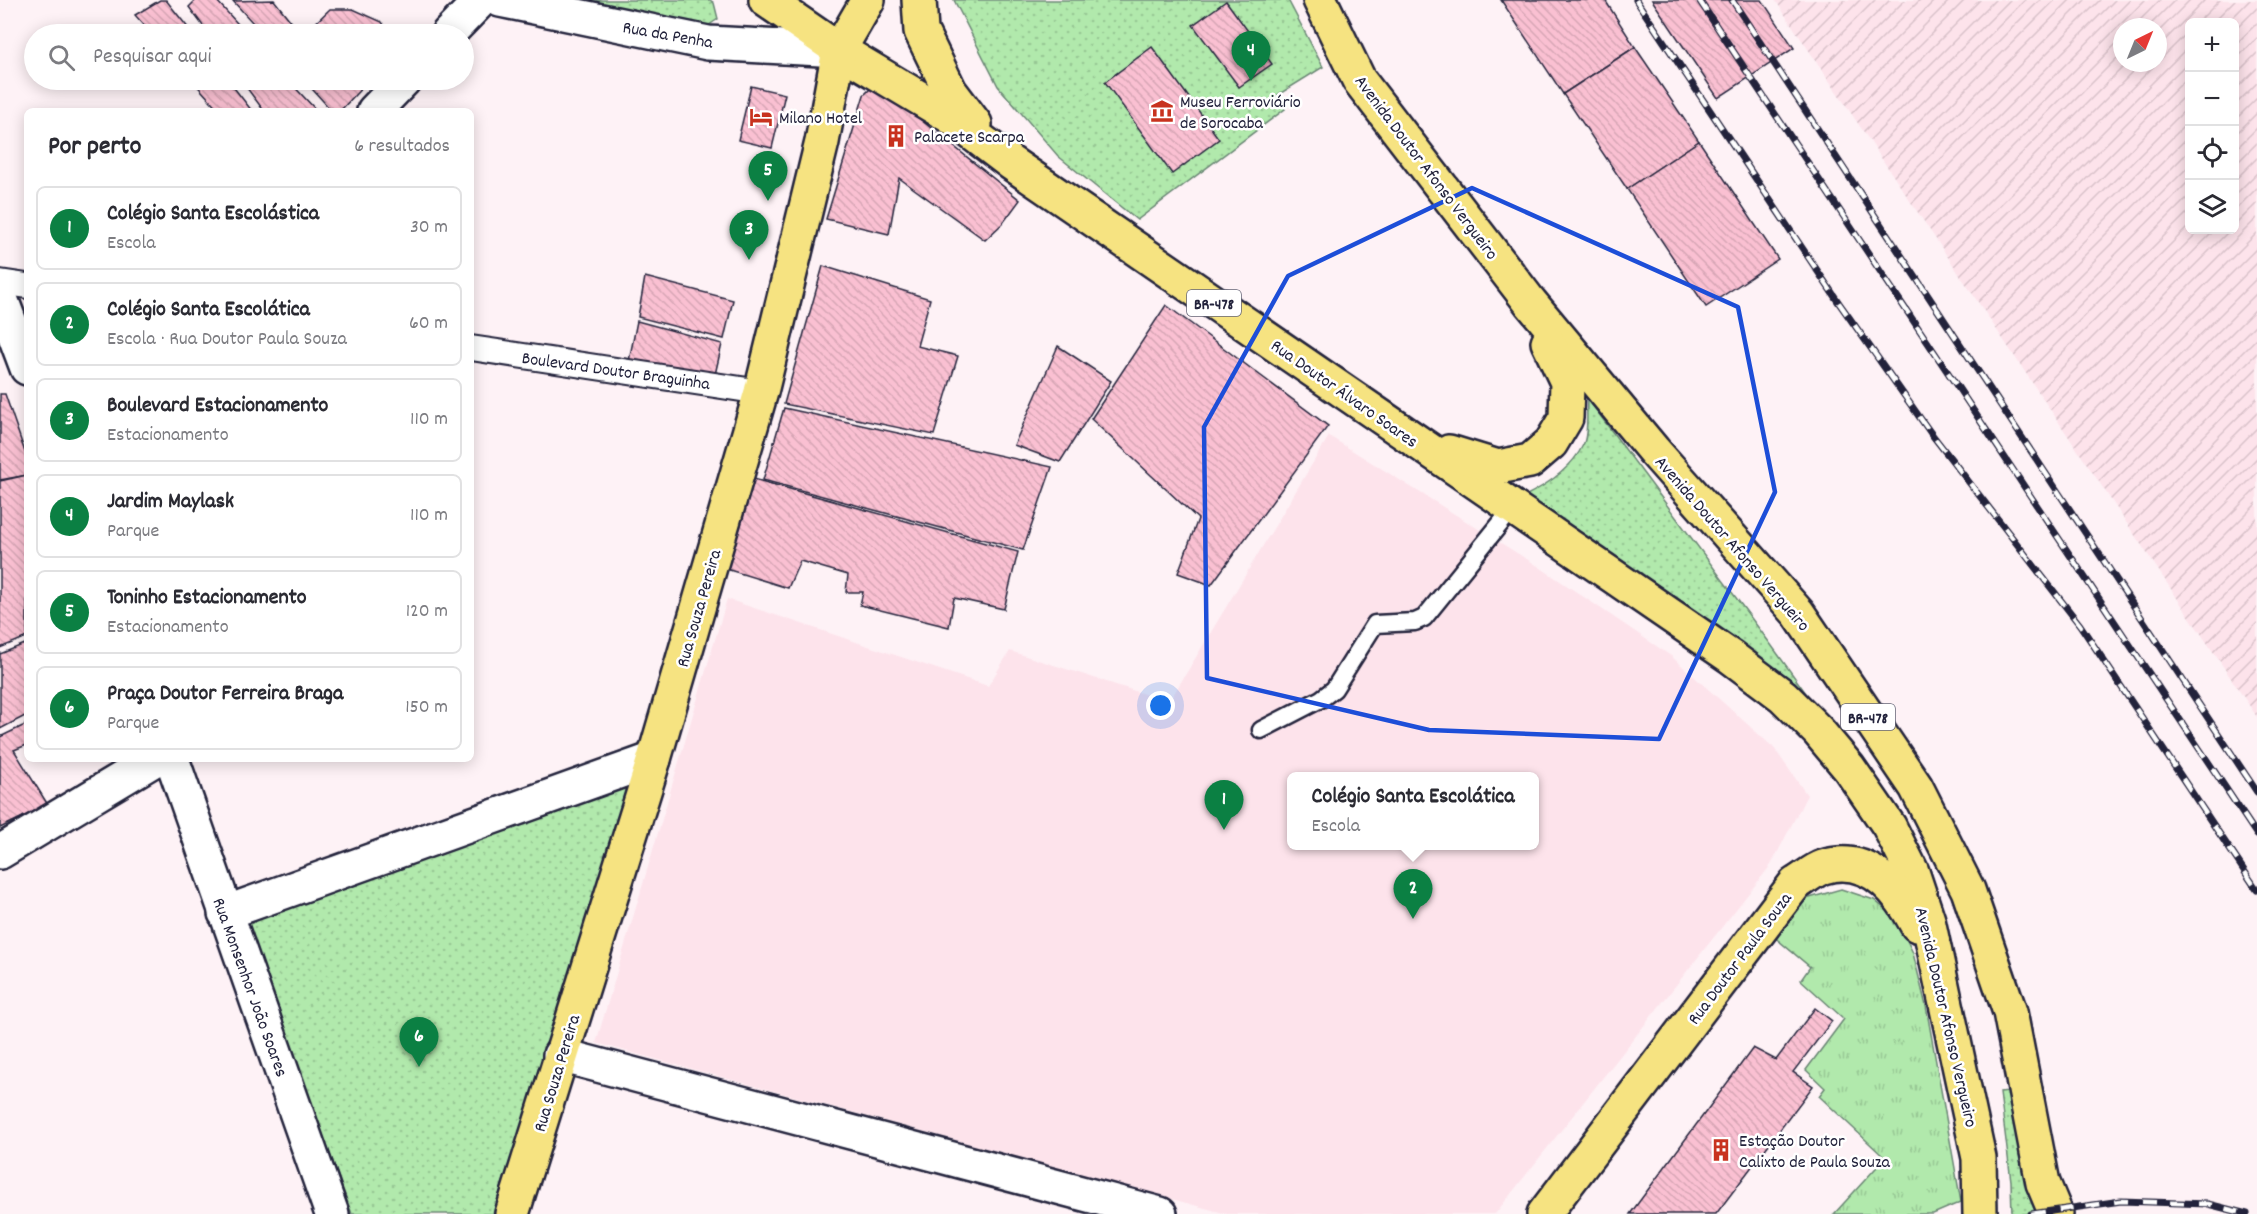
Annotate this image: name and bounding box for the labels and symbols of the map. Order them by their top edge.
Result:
street label: Rua da Penha [620,16,715,57]
north arrow [2113,18,2167,72]
pin: 4 [1232,32,1270,81]
street label: Avenida Doutor Afonso Vergueiro [1347,71,1503,266]
place label: Museu Ferroviário de Sorocaba [1180,91,1301,137]
museum icon: Museu Ferroviário de Sorocaba [1149,98,1175,124]
hotel icon: Milano Hotel [748,104,774,130]
place label: Milano Hotel [779,107,863,132]
building icon: Palacete Scarpa [883,123,909,149]
place label: Palacete Scarpa [914,126,1025,151]
pin: 5 [748,152,788,201]
pin: 3 [730,210,768,260]
road number: BR-478 [1187,290,1241,316]
street label: Rua Doutor Álvaro Soares [1265,335,1422,455]
street label: Boulevard Doutor Braguinha [520,347,712,398]
street label: Avenida Doutor Afonso Vergueiro [1648,451,1814,638]
street label: Rua Souza Pereira [672,546,729,670]
your location [1146,691,1175,720]
road number: BR-478 [1841,704,1895,730]
pin: 1 [1204,780,1244,830]
pin: 2 [1394,870,1432,919]
street label: Rua Doutor Paula Souza [1683,888,1799,1031]
street label: Rua Monsenhor João Soares [205,895,293,1081]
street label: Avenida Doutor Afonso Vergueiro [1907,905,1982,1130]
street label: Rua Souza Pereira [529,1012,588,1135]
pin: 6 [400,1018,438,1067]
place label: Estação Doutor Calixto de Paula Souza [1739,1130,1891,1176]
building icon: Estação Doutor Calixto de Paula Souza [1708,1137,1734,1163]

